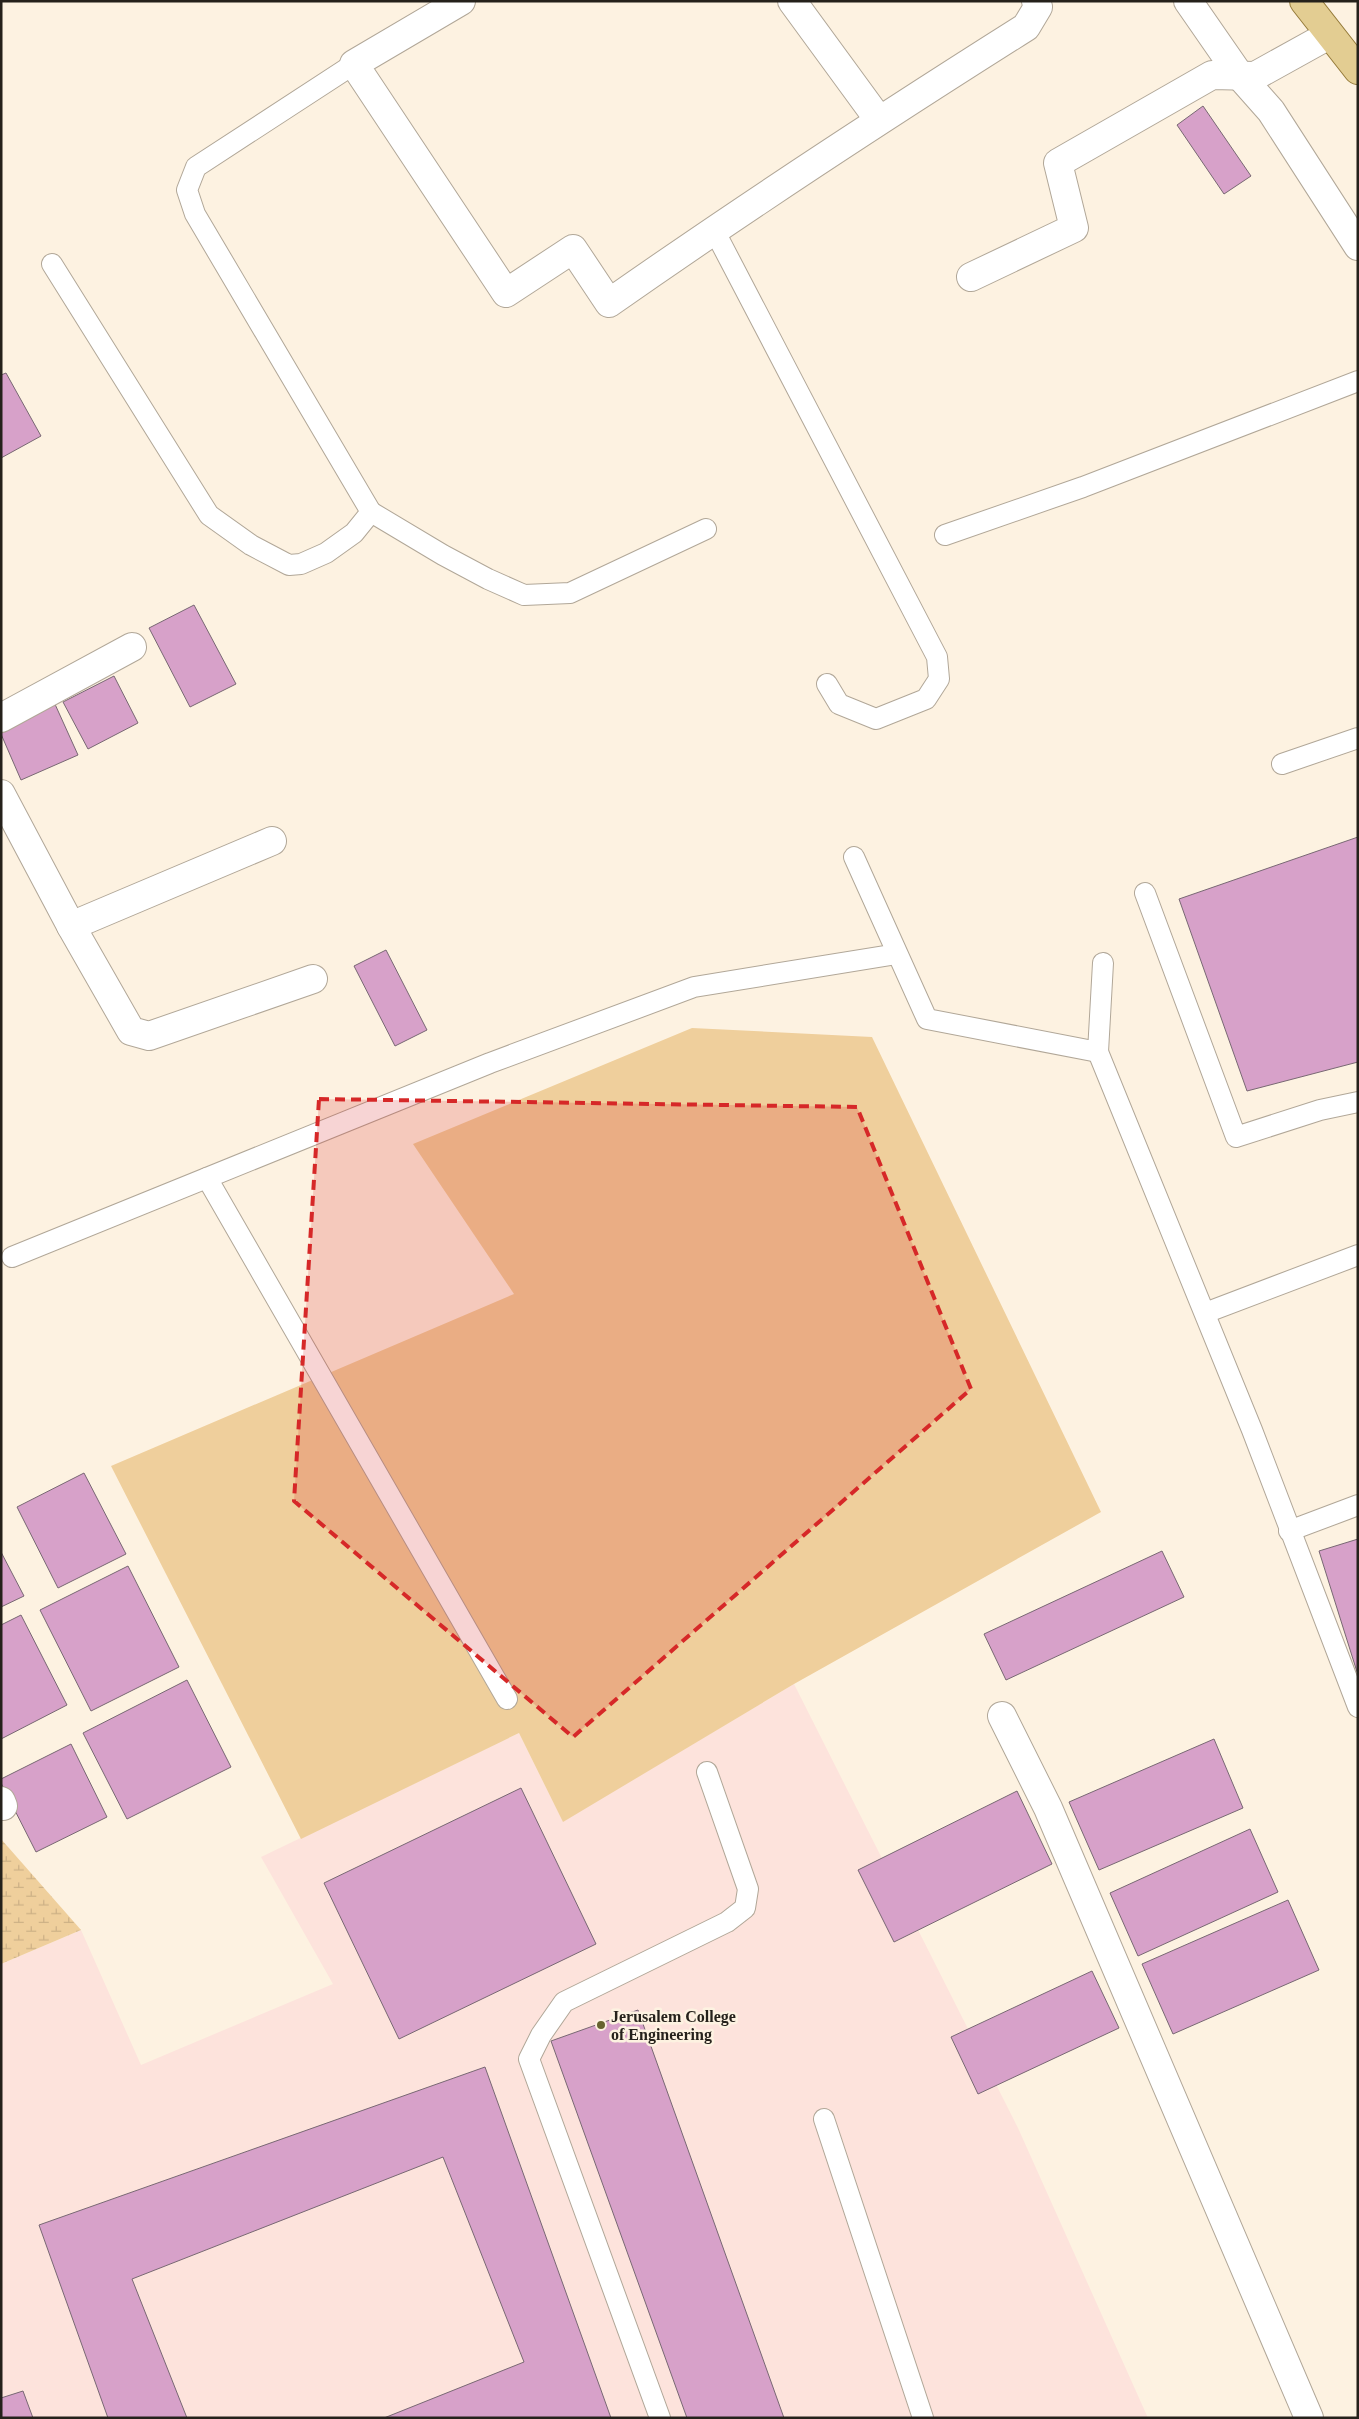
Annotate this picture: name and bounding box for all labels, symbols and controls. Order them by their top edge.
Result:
place label: Jerusalem College of Engineering [611,2008,736,2044]
marker: Jerusalem College of Engineering [595,2019,607,2031]

